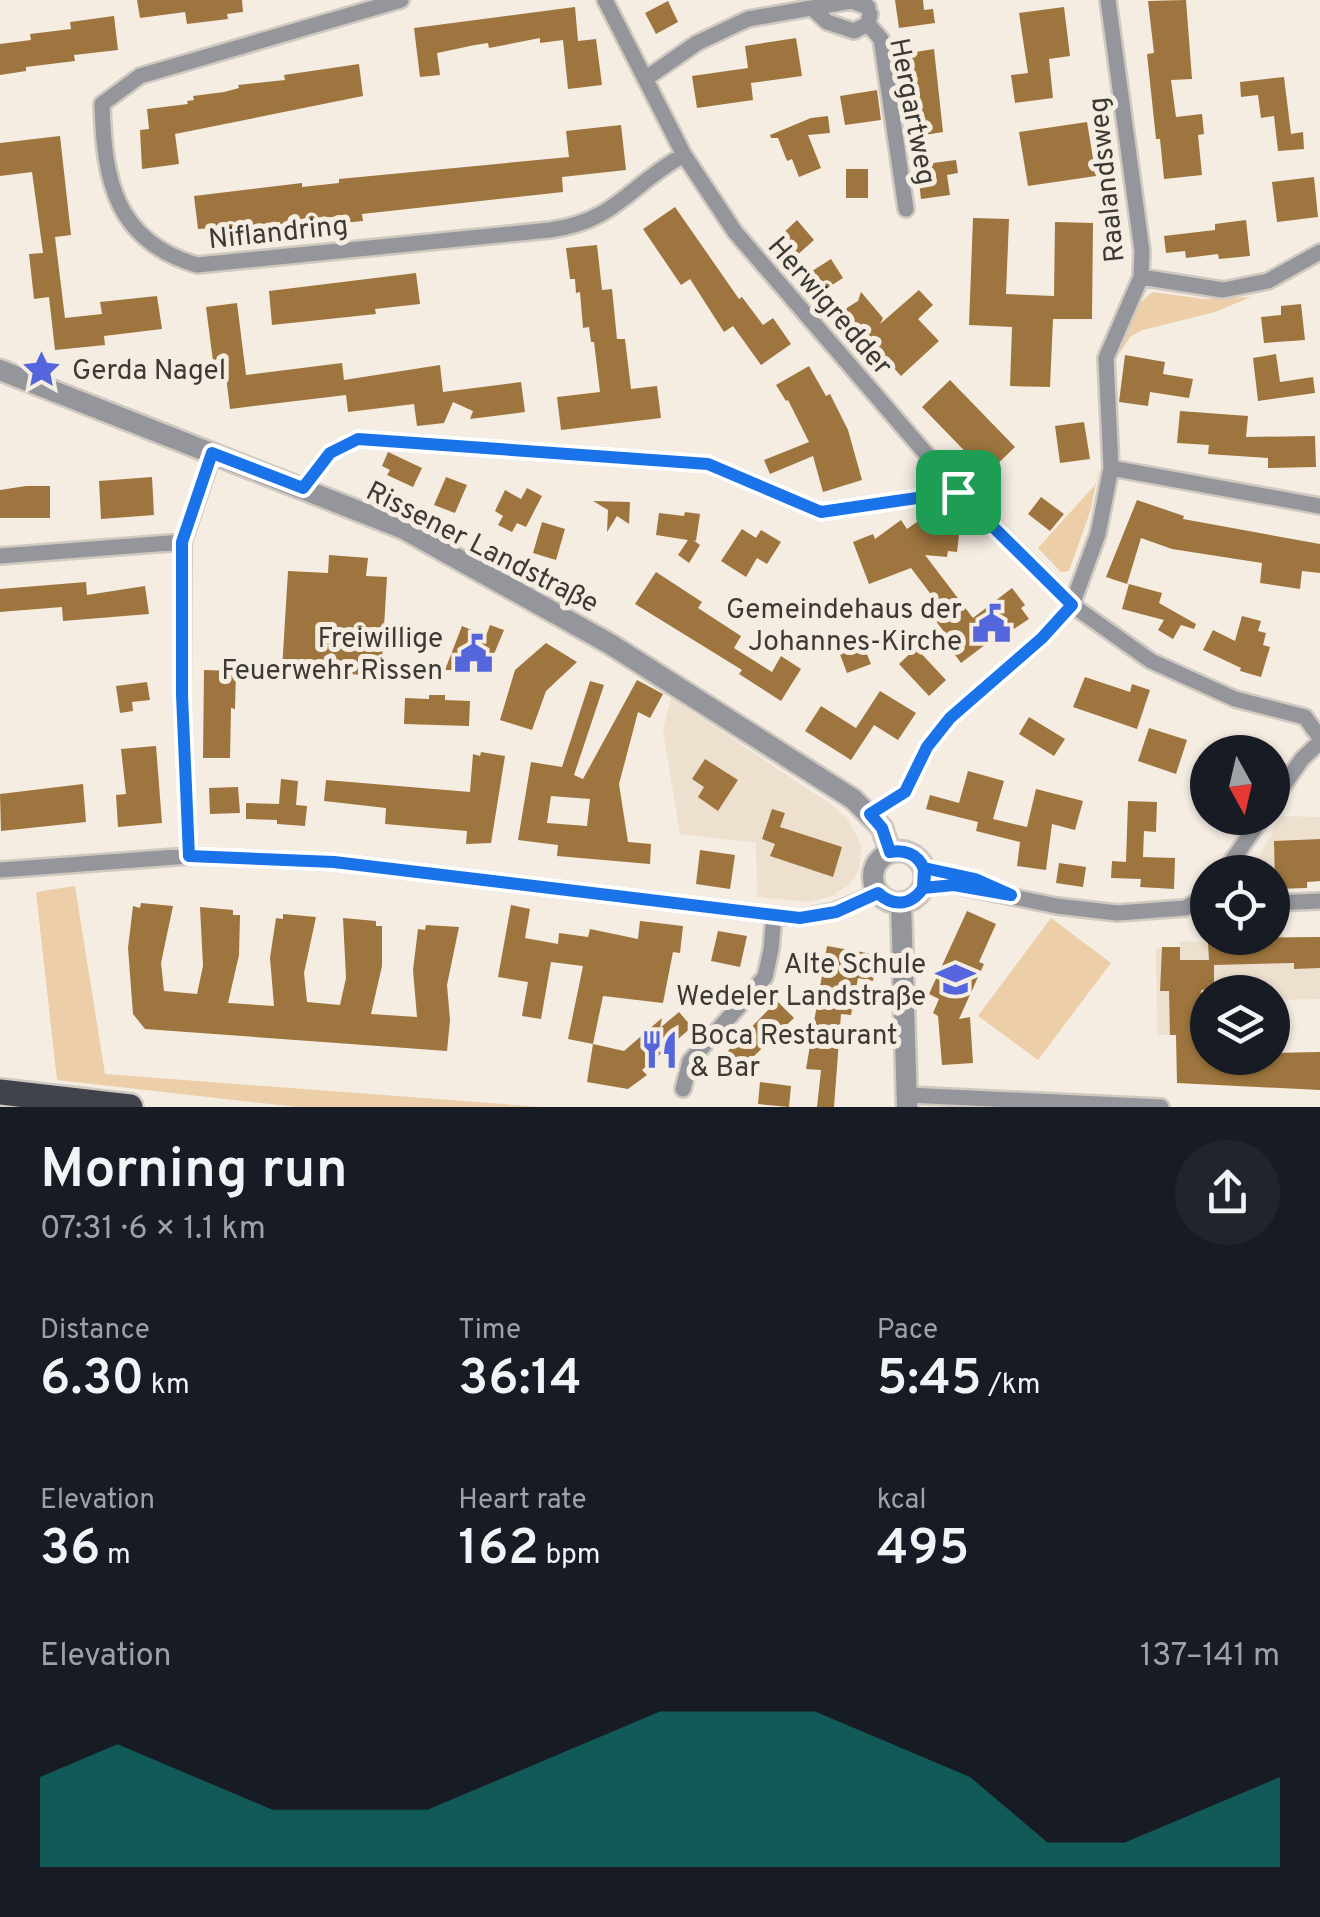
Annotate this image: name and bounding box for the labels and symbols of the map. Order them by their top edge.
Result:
street label: Hergartweg [879,35,943,188]
street label: Raalandsweg [1081,95,1135,264]
street label: Niflandring [207,209,350,259]
street label: Herwigredder [759,230,899,384]
place icon: Gerda Nagel [21,348,63,390]
place label: Gerda Nagel [72,354,226,390]
pin [916,450,1001,535]
street label: Rissener Landstraße [359,474,604,623]
place label: Gemeindehaus der Johannes-Kirche [726,593,962,661]
public building icon: Gemeindehaus der Johannes-Kirche [971,603,1013,645]
place label: Freiwillige Feuerwehr Rissen [221,622,443,690]
public building icon: Freiwillige Feuerwehr Rissen [452,632,494,674]
north arrow [1190,735,1290,835]
place label: Alte Schule Wedeler Landstraße [676,948,926,1016]
school or university icon: Alte Schule Wedeler Landstraße [935,958,977,1000]
place label: Boca Restaurant & Bar [690,1019,898,1087]
restaurant icon: Boca Restaurant & Bar [639,1029,681,1071]

